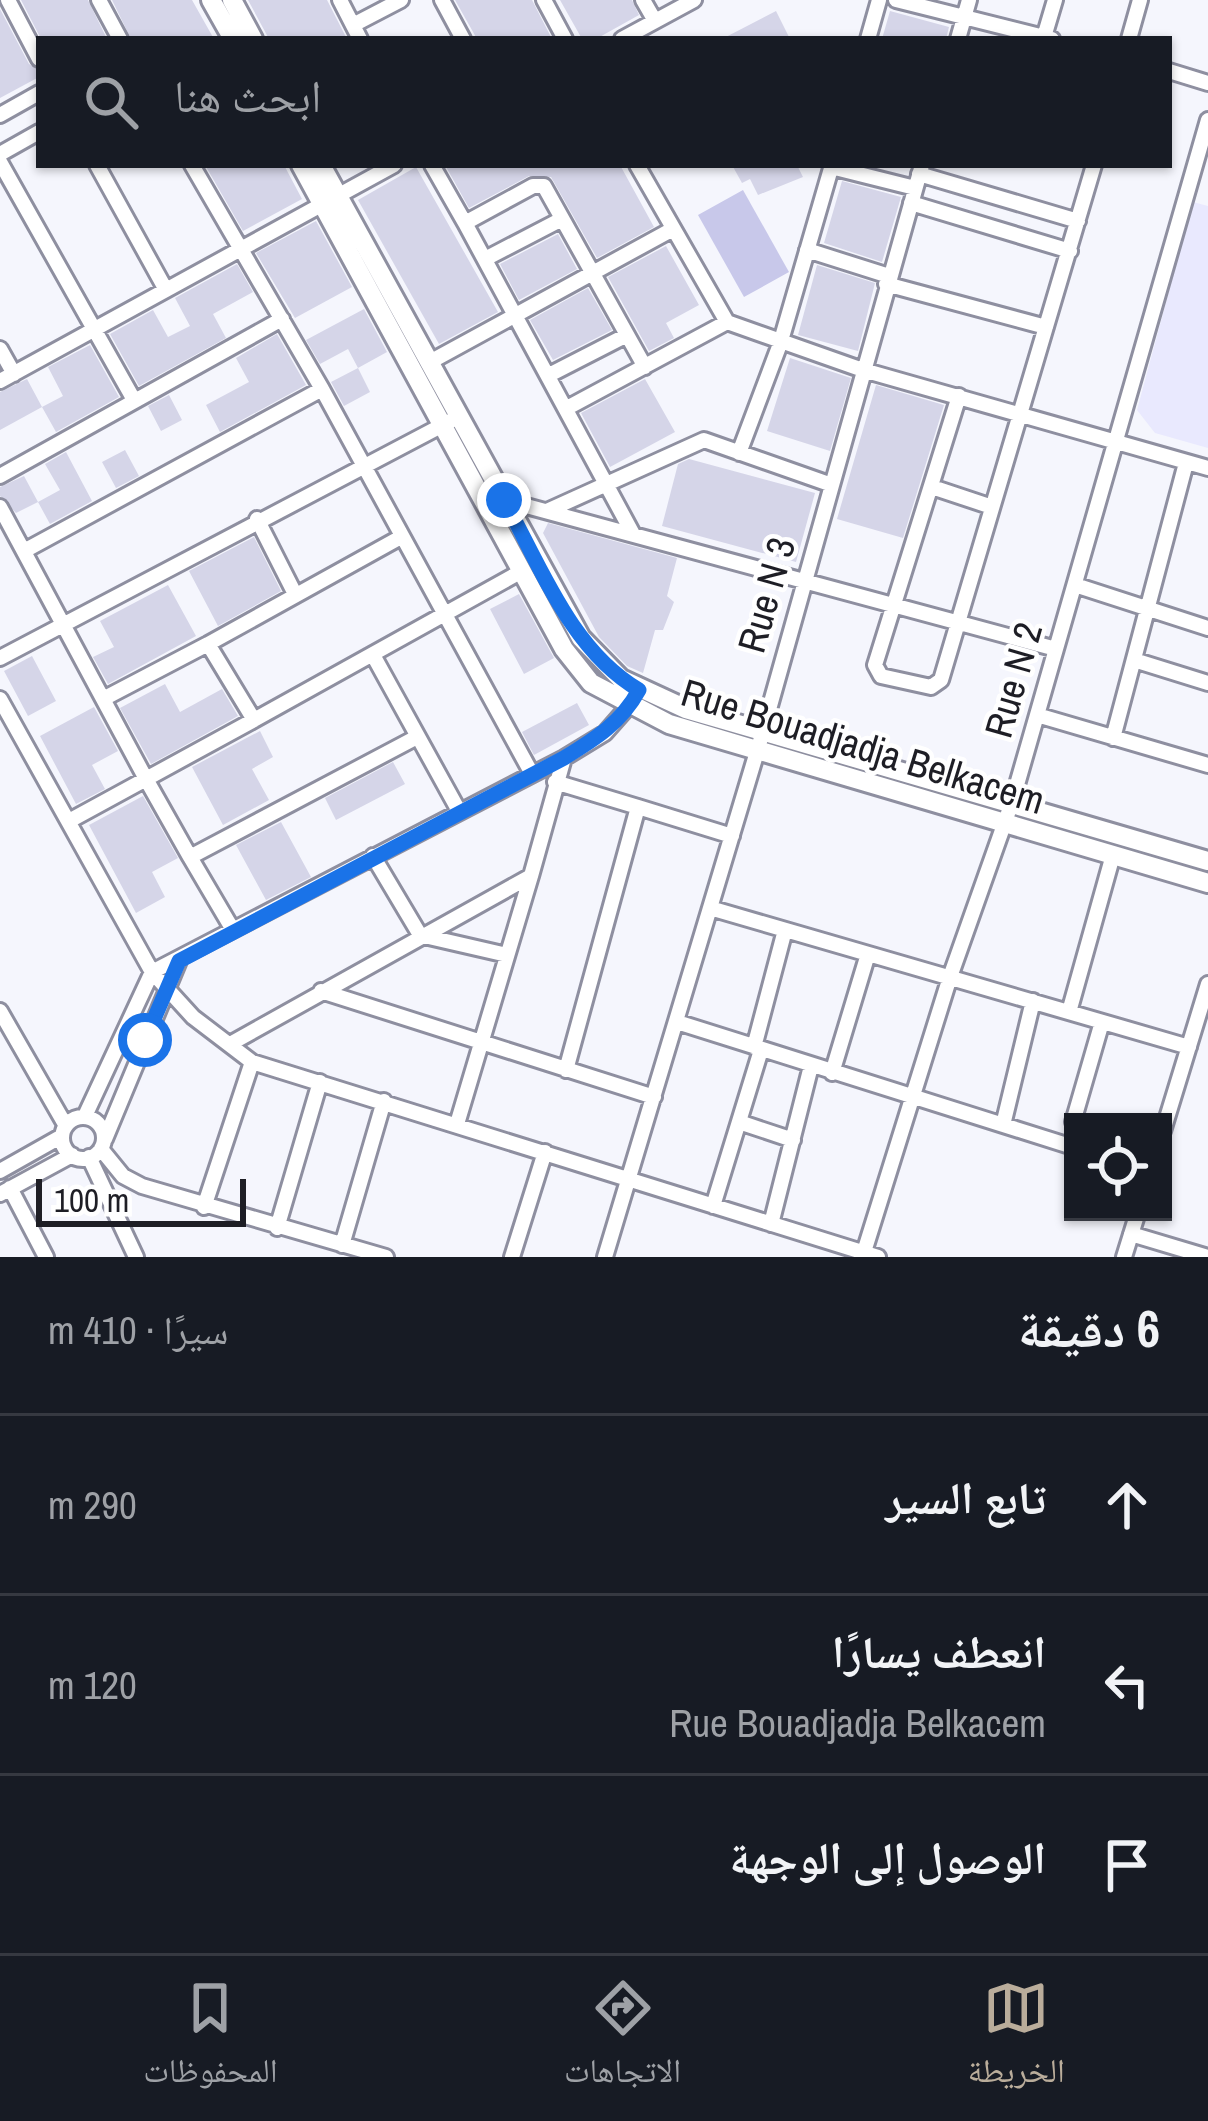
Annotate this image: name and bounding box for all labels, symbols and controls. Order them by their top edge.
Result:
search box [36,36,1172,168]
text: ابحث هنا [174,65,321,126]
icon: search [78,69,144,135]
route end [477,473,531,527]
street label: Rue N 3 [725,531,807,659]
street label: Rue N 2 [972,616,1054,744]
street label: Rue Bouadjadja Belkacem [675,666,1051,826]
route start [118,1013,172,1067]
map controls [1064,1113,1172,1221]
button: locate [1064,1113,1172,1221]
scale bar [36,1173,246,1226]
text: 100 m [54,1178,129,1222]
text: 6 دقيقة [1018,1294,1160,1363]
text: سيرًا · 410 m [48,1304,228,1356]
text: تابع السير [886,1467,1046,1528]
icon: ahead [1094,1472,1160,1538]
text: 290 m [48,1479,137,1531]
text: انعطف يسارًا [832,1621,1046,1682]
icon: left [1094,1652,1160,1718]
text: 120 m [48,1659,137,1711]
text: Rue Bouadjadja Belkacem [669,1697,1046,1749]
text: الوصول إلى الوجهة [730,1827,1046,1888]
icon: arrive [1094,1832,1160,1898]
tab: المحفوظات [143,1975,278,2103]
tab: الاتجاهات [564,1975,681,2103]
tab: الخريطة [968,1975,1065,2103]

